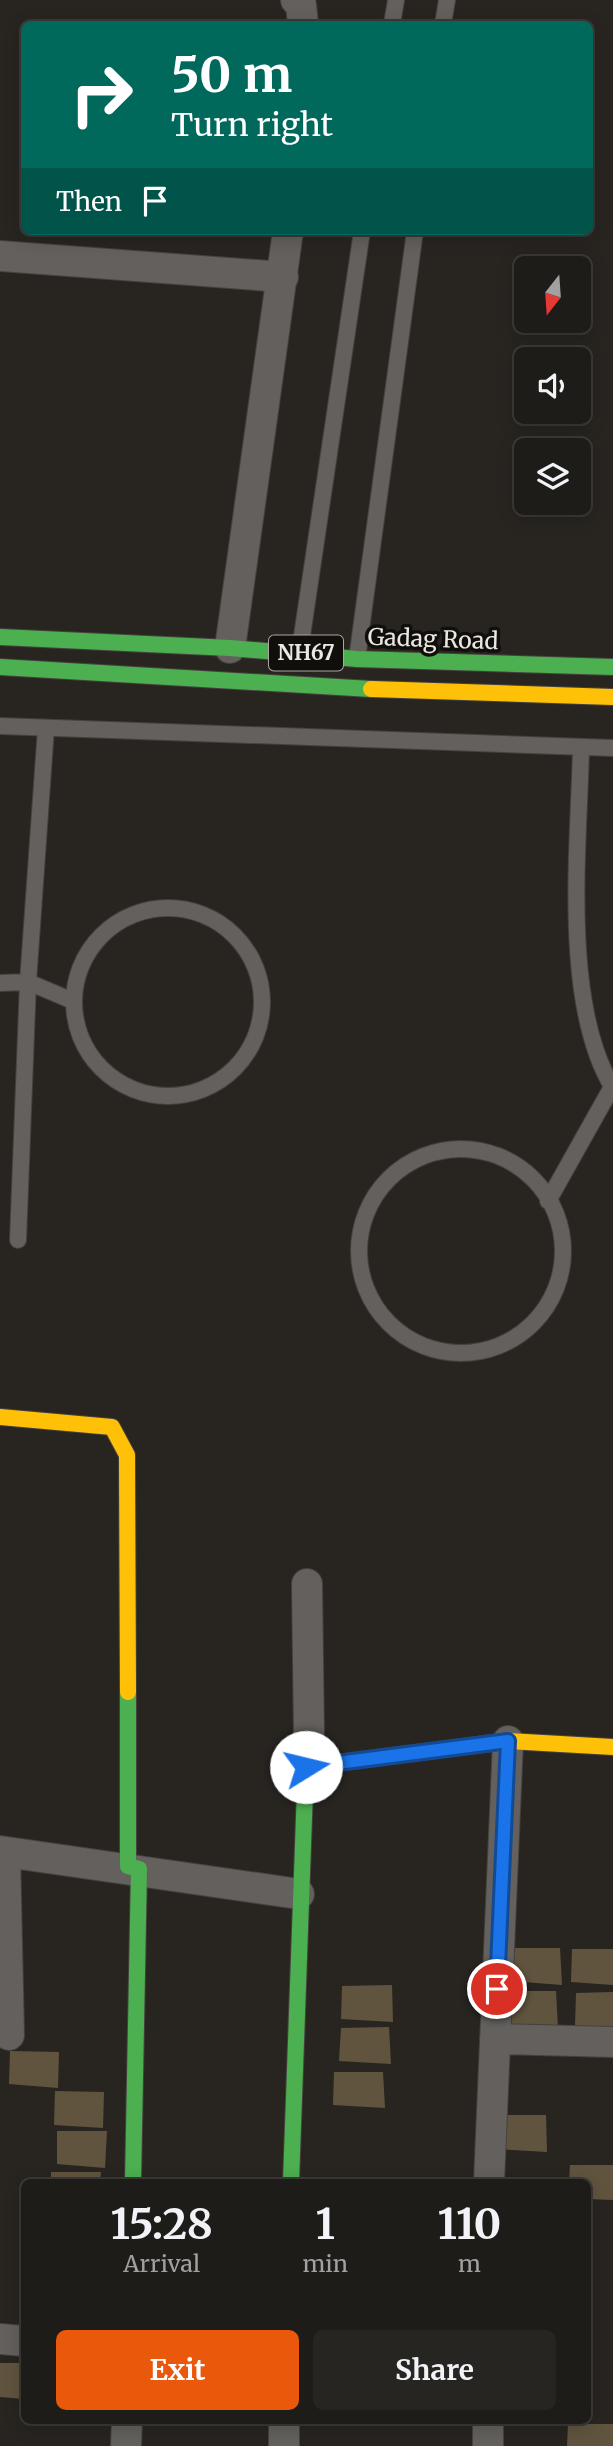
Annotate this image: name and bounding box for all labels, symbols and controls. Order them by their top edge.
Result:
text: 50 m [171,44,292,105]
icon: right [56,49,147,140]
text: Turn right [171,105,333,145]
icon: arrive [136,182,174,220]
text: Then [56,185,122,218]
north arrow [514,256,592,332]
map controls [514,256,591,515]
button: sound [514,347,591,424]
button: layers [514,438,591,515]
street label: Gadag Road [367,622,499,655]
road number: NH67 [269,636,343,670]
position arrow [269,1730,343,1804]
pin [467,1959,527,2019]
icon: arrive [478,1970,516,2008]
text: 15:28 [111,2198,213,2250]
text: 1 [315,2198,335,2250]
text: 110 [438,2198,501,2250]
text: Arrival [123,2249,200,2278]
text: min [302,2249,348,2278]
text: m [458,2249,481,2278]
button: Exit [56,2330,299,2410]
button: Share [313,2330,556,2410]

